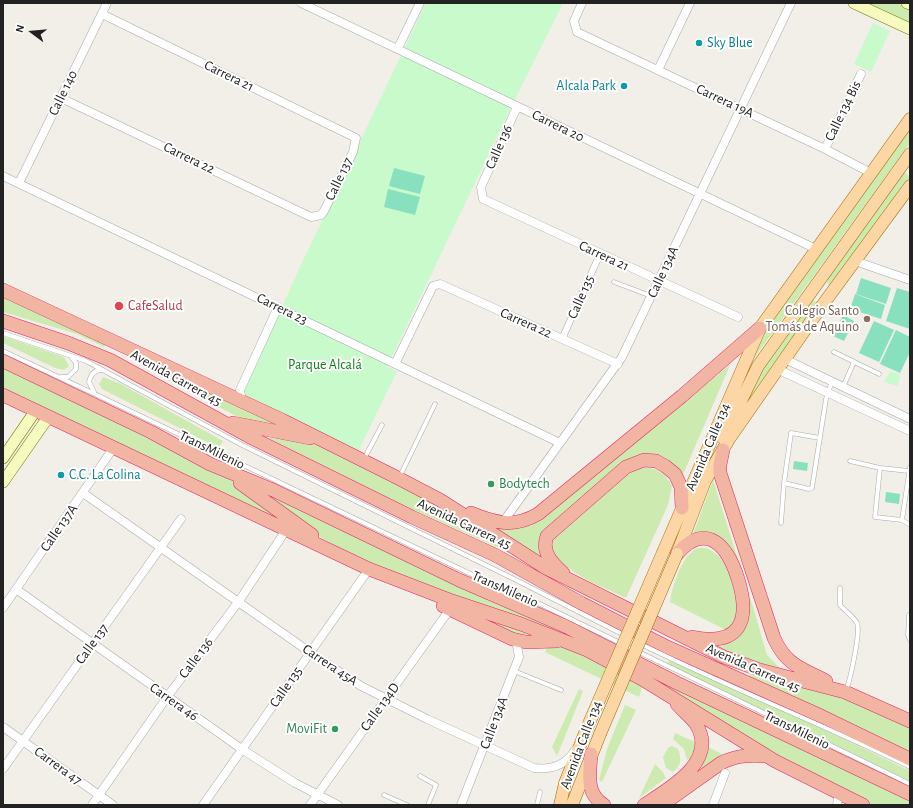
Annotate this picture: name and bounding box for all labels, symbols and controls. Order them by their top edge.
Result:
north arrow [12,12,52,52]
text: N [14,23,26,34]
place label: Sky Blue [707,35,753,51]
marker: Sky Blue [694,38,704,48]
street label: Carrera 21 [201,57,257,95]
street label: Calle 140 [45,68,81,118]
place label: Alcala Park [556,78,616,94]
street label: Calle 134 Bis [821,78,865,144]
street label: Carrera 19A [693,80,757,122]
marker: Alcala Park [619,81,629,91]
street label: Carrera 20 [529,106,587,146]
street label: Calle 136 [482,122,516,172]
street label: Carrera 22 [161,138,217,178]
street label: Calle 137 [321,155,357,203]
street label: Carrera 21 [576,237,632,275]
street label: Calle 134A [644,244,682,300]
street label: Calle 135 [564,273,598,321]
street label: Carrera 23 [254,290,310,328]
place label: CafeSalud [128,298,183,314]
marker: CafeSalud [113,300,125,312]
place label: Colegio Santo Tomás de Aquino [766,303,859,336]
street label: Carrera 22 [497,304,555,342]
marker: Colegio Santo Tomás de Aquino [862,314,872,324]
street label: Avenida Carrera 45 [128,346,224,410]
park label: Parque Alcalá [288,357,362,373]
street label: Avenida Calle 134 [682,401,734,493]
street label: TransMilenio [176,427,248,473]
place label: C.C. La Colina [69,467,141,483]
marker: C.C. La Colina [56,470,66,480]
place label: Bodytech [499,476,550,492]
marker: Bodytech [486,479,496,489]
street label: Avenida Carrera 45 [414,495,514,553]
street label: Calle 137A [37,501,81,555]
street label: TransMilenio [469,567,541,611]
street label: Calle 137 [72,621,112,667]
street label: Calle 136 [175,634,217,682]
street label: Carrera 45A [299,640,361,690]
street label: Avenida Carrera 45 [703,640,803,696]
street label: Calle 135 [266,663,306,711]
street label: Carrera 46 [146,679,202,725]
street label: Calle 134D [357,679,403,735]
street label: Calle 134A [476,694,512,752]
street label: Avenida Calle 134 [556,698,606,792]
street label: TransMilenio [761,707,833,753]
place label: MoviFit [286,721,327,737]
marker: MoviFit [330,724,340,734]
street label: Carrera 47 [31,743,85,789]

